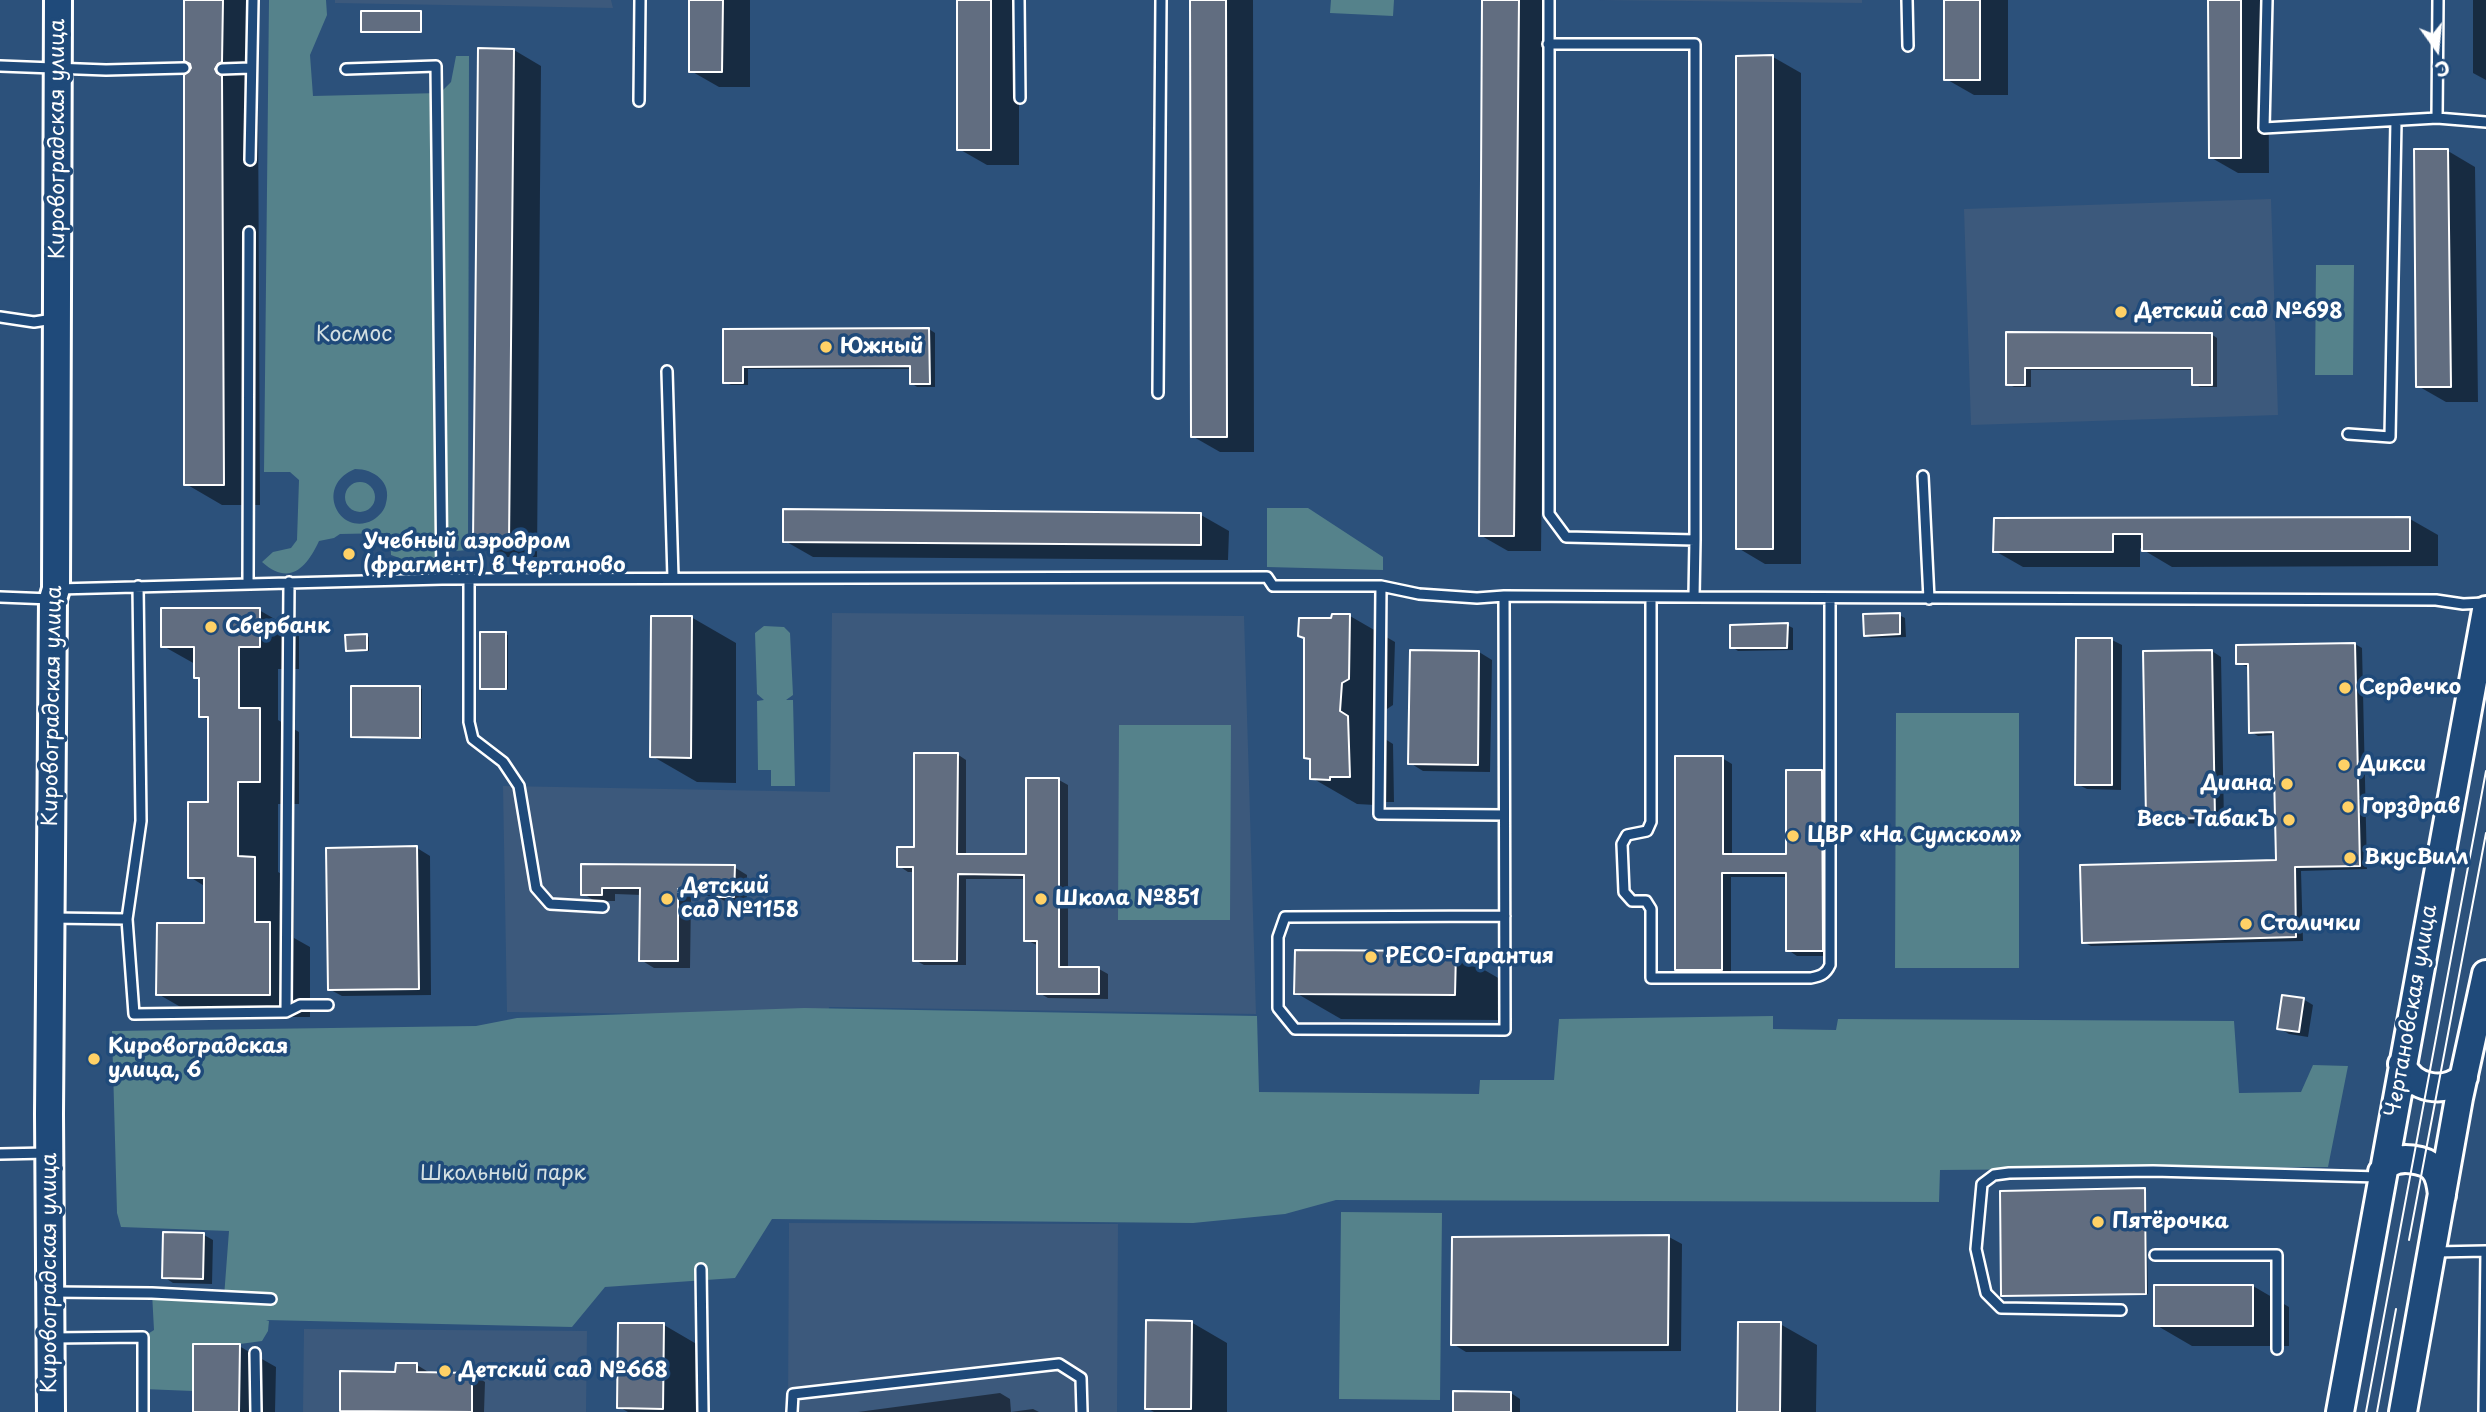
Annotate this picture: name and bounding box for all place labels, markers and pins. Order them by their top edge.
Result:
place label: Детский сад №698 [2135,299,2342,325]
marker: Детский сад №698 [2113,304,2129,320]
place label: Южный [840,334,924,360]
marker: Южный [818,339,834,355]
place label: Учебный аэродром (фрагмент) в Чертаново [363,529,626,579]
marker: Учебный аэродром (фрагмент) в Чертаново [341,546,357,562]
place label: Сбербанк [225,614,330,640]
marker: Сбербанк [203,619,219,635]
place label: Сердечко [2359,675,2461,701]
marker: Сердечко [2337,680,2353,696]
place label: Дикси [2358,752,2426,778]
marker: Дикси [2336,757,2352,773]
place label: Диана [2201,771,2273,797]
marker: Диана [2279,776,2295,792]
place label: Горздрав [2362,794,2460,820]
marker: Горздрав [2340,799,2356,815]
place label: Весь ТабакЪ [2136,807,2275,833]
marker: Весь ТабакЪ [2281,812,2297,828]
place label: ЦВР «На Сумском» [1807,823,2021,849]
marker: ЦВР «На Сумском» [1785,828,1801,844]
place label: ВкусВилл [2364,845,2468,871]
marker: ВкусВилл [2342,850,2358,866]
place label: Детский сад №1158 [681,874,799,924]
place label: Школа №851 [1055,886,1199,912]
marker: Детский сад №1158 [659,891,675,907]
marker: Школа №851 [1033,891,1049,907]
place label: Столички [2260,911,2361,937]
marker: Столички [2238,916,2254,932]
place label: РЕСО-Гарантия [1385,944,1554,970]
marker: РЕСО-Гарантия [1363,949,1379,965]
place label: Кировоградская улица, 6 [108,1034,288,1084]
marker: Кировоградская улица, 6 [86,1051,102,1067]
place label: Пятёрочка [2112,1209,2229,1235]
marker: Пятёрочка [2090,1214,2106,1230]
place label: Детский сад №668 [459,1358,668,1384]
marker: Детский сад №668 [437,1363,453,1379]

